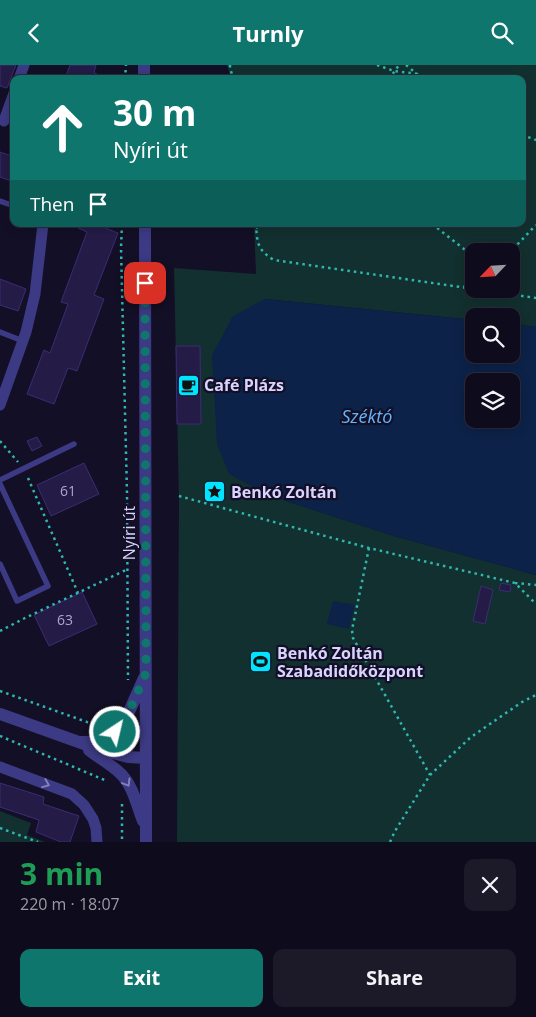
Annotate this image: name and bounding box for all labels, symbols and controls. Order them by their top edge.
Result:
text: Turnly [233,18,303,48]
icon: back [20,19,48,47]
icon: search [488,19,516,47]
text: 30 m [113,89,196,136]
icon: ahead [30,95,95,160]
text: Nyíri út [113,134,188,164]
icon: arrive [84,190,112,218]
text: Then [30,191,74,217]
north arrow [465,243,520,297]
map controls [465,243,520,428]
pin [124,262,166,304]
icon: arrive [131,269,159,297]
button: search [465,308,520,363]
cafe icon: Café Plázs [176,373,200,397]
button: layers [465,373,520,428]
place label: Café Plázs [204,374,284,396]
water label: Széktó [342,404,392,428]
place icon: Benkó Zoltán [203,480,227,504]
house number: 61 [60,481,76,500]
place label: Benkó Zoltán [231,481,337,503]
street label: Nyíri út [118,506,140,560]
house number: 63 [57,610,73,629]
place label: Benkó Zoltán Szabadidőközpont [277,642,423,682]
sports icon: Benkó Zoltán Szabadidőközpont [249,650,273,674]
position arrow [88,705,140,757]
one-way arrow [41,778,50,788]
one-way arrow [121,778,131,787]
text: 3 min [20,853,103,894]
button: close [464,859,516,911]
text: 220 m · 18:07 [20,893,120,915]
button: Exit [20,949,263,1007]
button: Share [273,949,516,1007]

